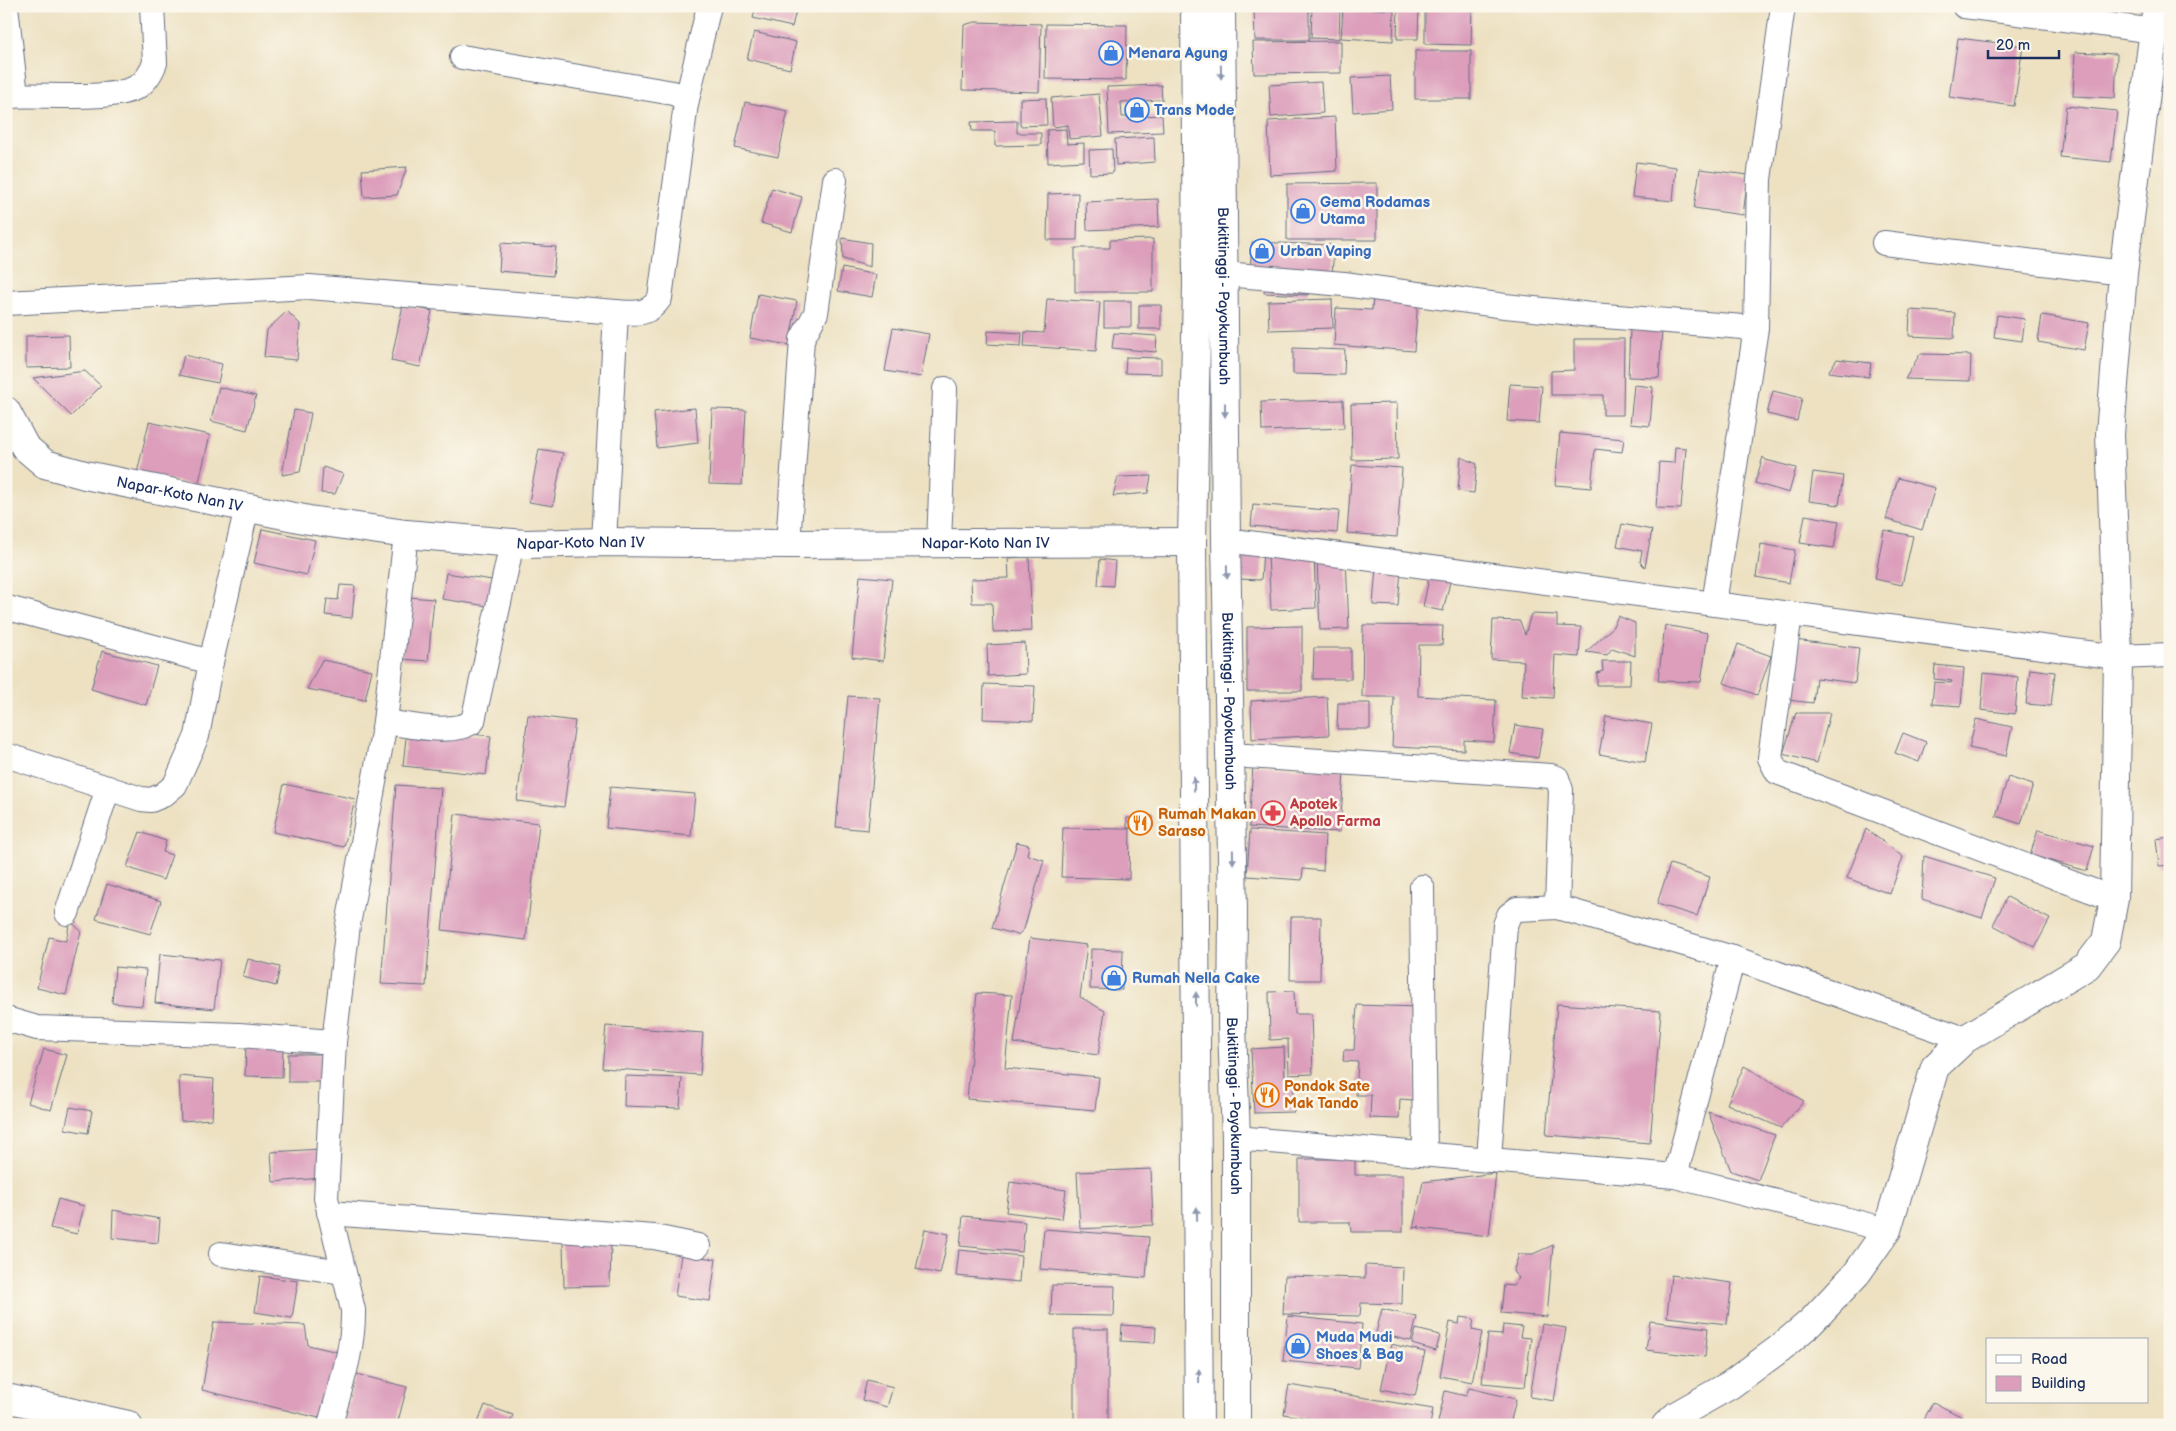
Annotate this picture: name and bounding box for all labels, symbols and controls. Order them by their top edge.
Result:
scale bar [1988,28,2060,60]
text: 20 m [1996,36,2030,55]
shop icon: Menara Agung [1098,40,1124,66]
place label: Menara Agung [1128,44,1228,63]
one-way arrow [1218,65,1226,81]
shop icon: Trans Mode [1124,97,1150,123]
place label: Trans Mode [1154,101,1235,120]
place label: Gema Rodamas Utama [1320,193,1430,229]
shop icon: Gema Rodamas Utama [1290,198,1316,224]
street label: Bukittinggi - Payokumbuah [1213,207,1234,385]
shop icon: Urban Vaping [1249,238,1275,264]
place label: Urban Vaping [1280,242,1372,261]
one-way arrow [1221,402,1229,418]
street label: Napar-Koto Nan IV [115,472,245,516]
street label: Napar-Koto Nan IV [516,532,646,554]
street label: Napar-Koto Nan IV [921,533,1051,553]
one-way arrow [1223,565,1231,581]
street label: Bukittinggi - Payokumbuah [1218,612,1240,790]
one-way arrow [1190,775,1198,791]
place label: Apotek Apollo Farma [1289,795,1381,831]
pharmacy icon: Apotek Apollo Farma [1260,800,1286,826]
place label: Rumah Makan Saraso [1158,805,1256,841]
restaurant icon: Rumah Makan Saraso [1127,810,1153,836]
one-way arrow [1229,850,1237,866]
shop icon: Rumah Nella Cake [1101,965,1127,991]
place label: Rumah Nella Cake [1132,969,1260,988]
one-way arrow [1192,990,1200,1006]
street label: Bukittinggi - Payokumbuah [1222,1017,1246,1195]
place label: Pondok Sate Mak Tando [1284,1077,1370,1113]
restaurant icon: Pondok Sate Mak Tando [1254,1082,1280,1108]
one-way arrow [1193,1205,1201,1221]
place label: Muda Mudi Shoes & Bag [1316,1328,1404,1364]
shop icon: Muda Mudi Shoes & Bag [1285,1333,1311,1359]
legend [1986,1338,2148,1404]
text: Road [2031,1350,2067,1369]
one-way arrow [1195,1368,1203,1384]
text: Building [2031,1374,2086,1393]

